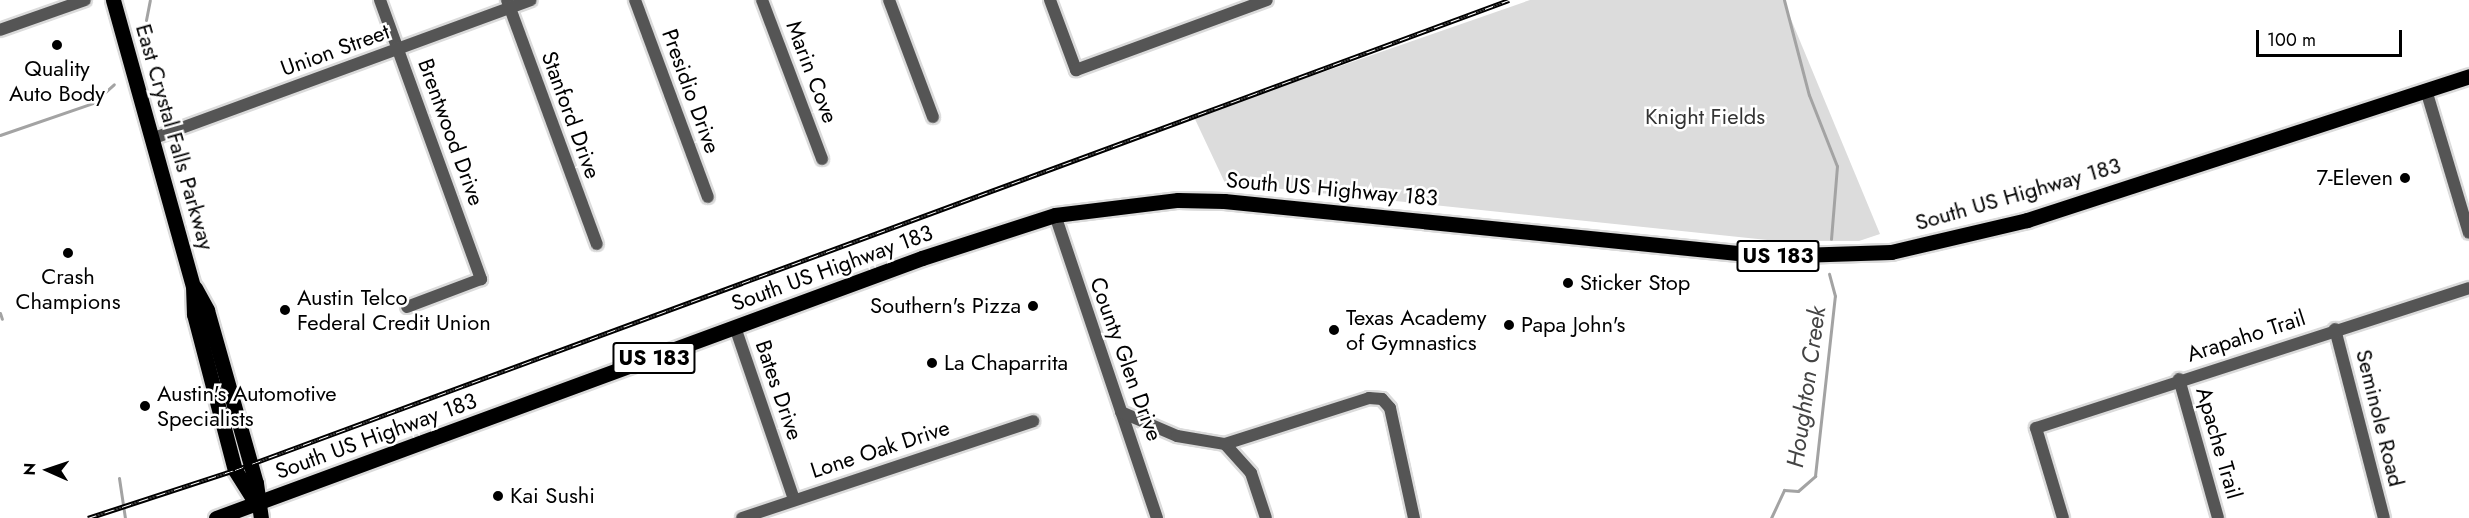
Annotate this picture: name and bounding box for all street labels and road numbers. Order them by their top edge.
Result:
street label: Marin Cove [780,17,844,127]
street label: Union Street [277,18,393,82]
street label: East Crystal Falls Parkway [130,21,220,253]
street label: Presidio Drive [656,25,726,157]
street label: Stanford Drive [536,48,606,182]
street label: Brentwood Drive [412,55,490,209]
street label: South US Highway 183 [1912,152,2124,236]
street label: South US Highway 183 [1225,167,1439,211]
street label: South US Highway 183 [728,219,936,317]
road number: US 183 [1736,238,1820,274]
street label: County Glen Drive [1084,274,1168,444]
street label: Arapaho Trail [2183,304,2309,368]
street label: Bates Drive [750,337,808,443]
road number: US 183 [612,340,696,376]
street label: Seminole Road [2350,347,2410,489]
street label: Apache Trail [2190,384,2248,502]
street label: South US Highway 183 [272,387,480,485]
street label: Lone Oak Drive [807,414,953,484]

